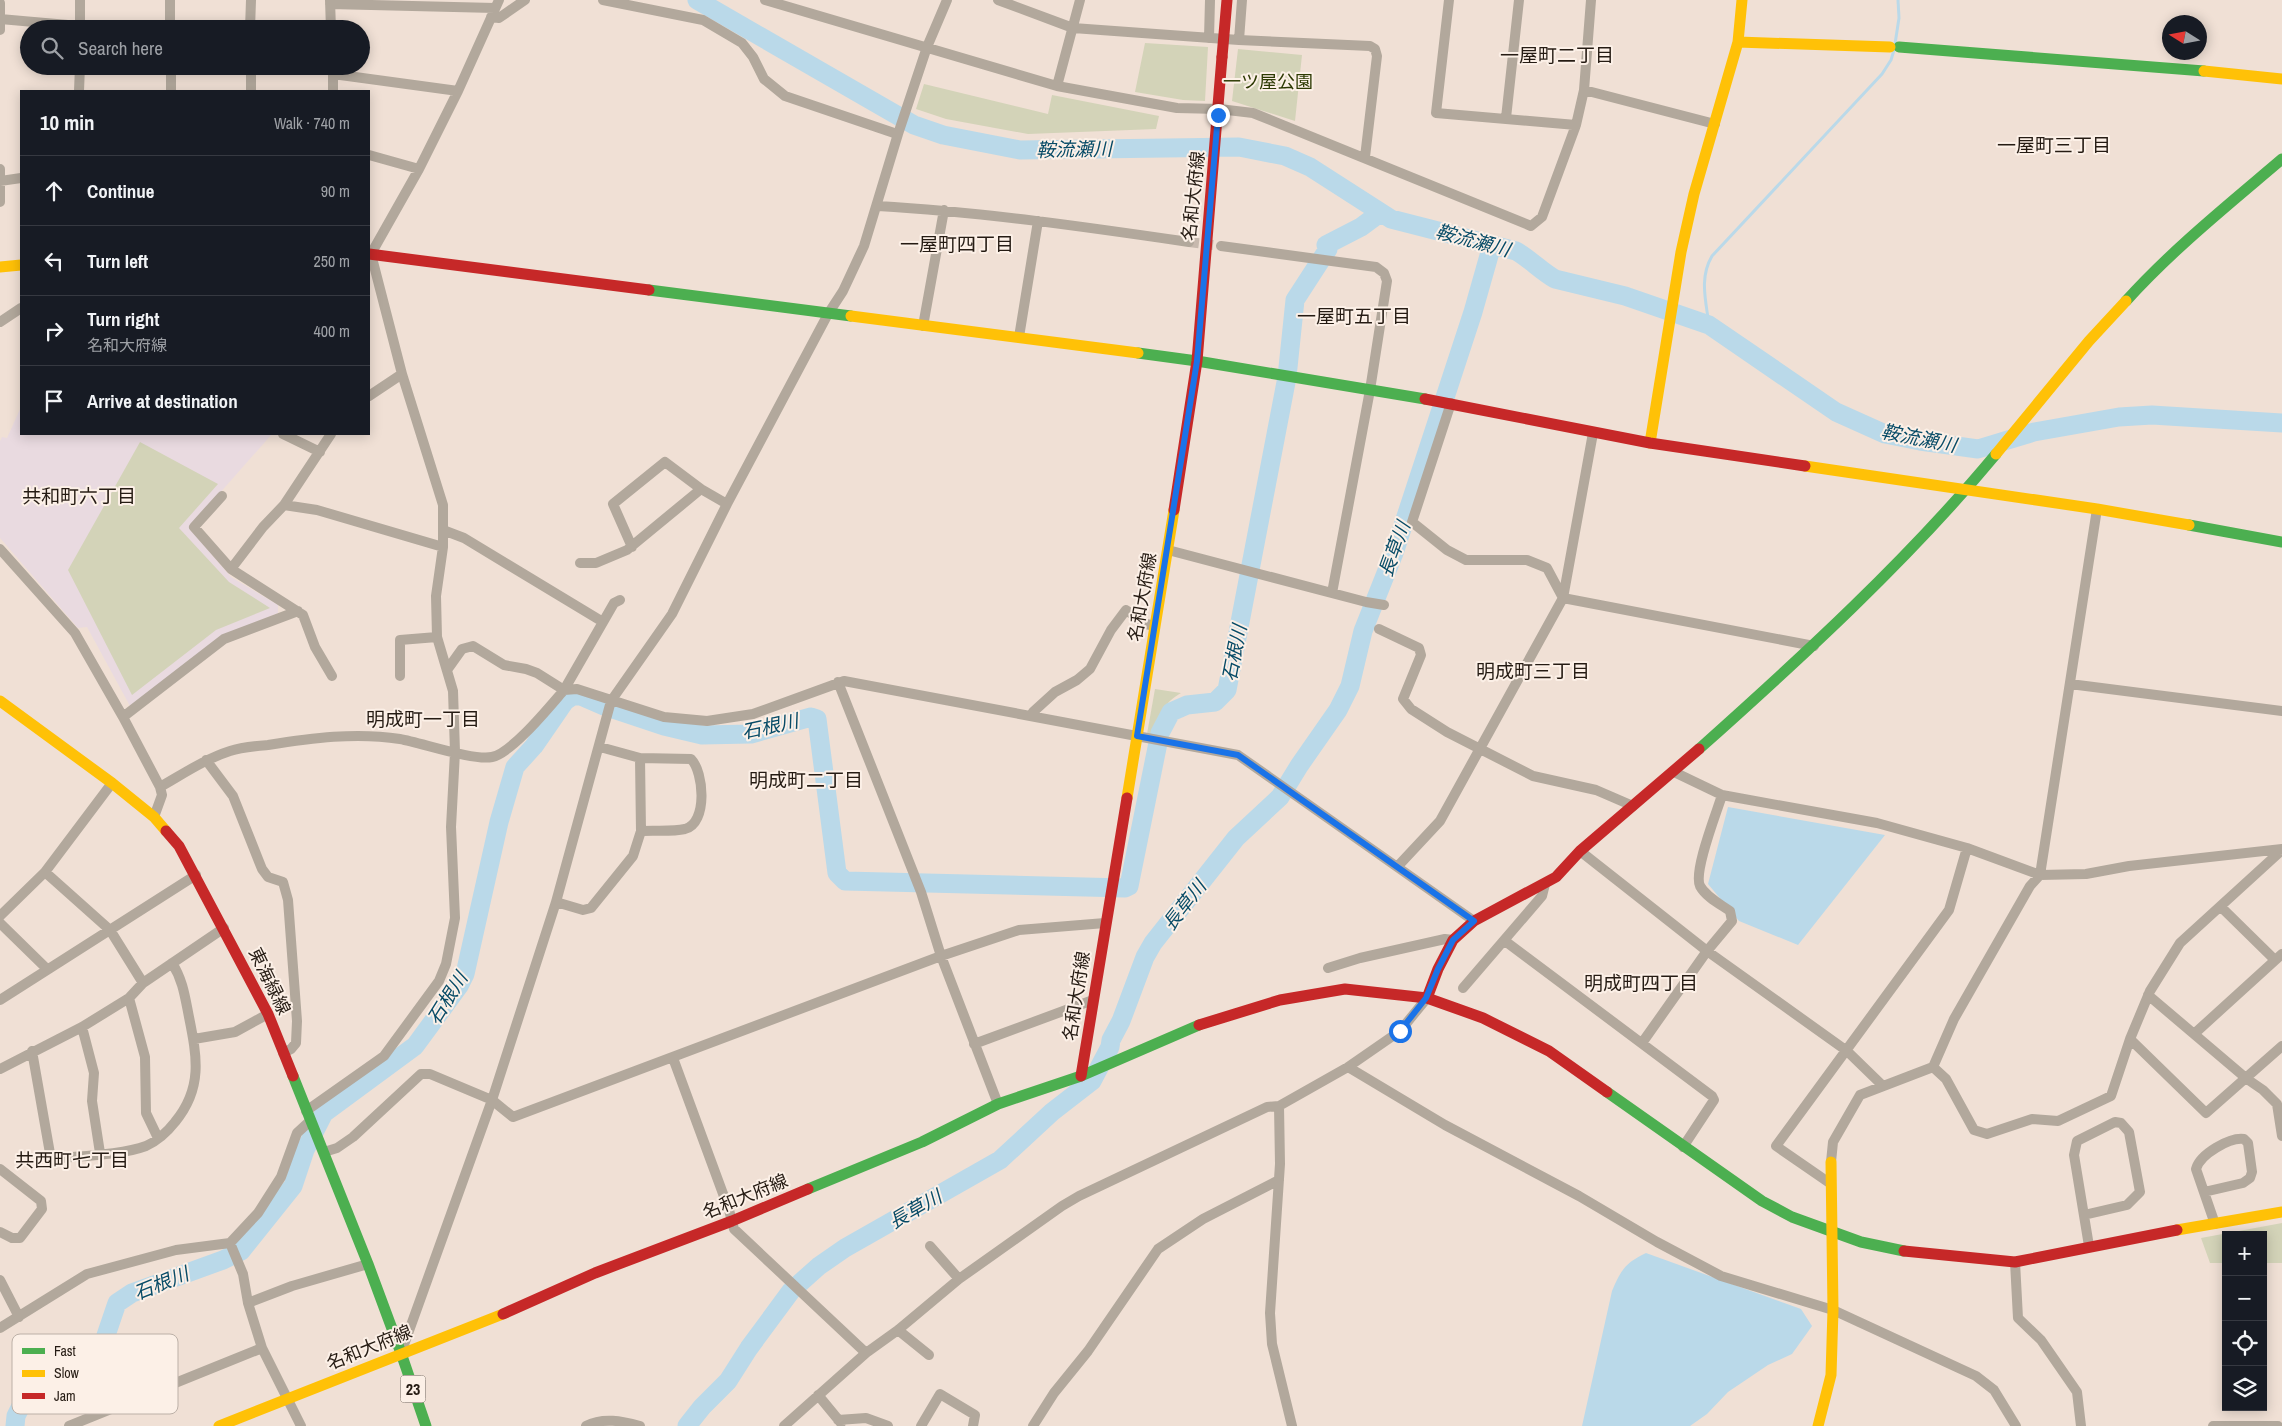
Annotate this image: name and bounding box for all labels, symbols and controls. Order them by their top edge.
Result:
north arrow [2162,15,2207,60]
search box [20,20,370,75]
icon: search [38,34,66,62]
text: Search here [78,35,163,61]
district label: 一屋町二丁目 [1500,42,1614,68]
park label: 一ツ屋公園 [1223,69,1313,94]
route end [1207,104,1230,127]
text: 10 min [40,108,95,137]
text: Walk · 740 m [274,112,350,134]
district label: 一屋町三丁目 [1997,132,2111,158]
water label: 鞍流瀬川 [1036,135,1114,163]
street label: 名和大府線 [1176,150,1210,242]
icon: ahead [40,177,68,205]
text: Continue [87,178,155,204]
text: 90 m [321,180,350,202]
water label: 鞍流瀬川 [1433,218,1515,263]
district label: 一屋町四丁目 [900,231,1014,257]
icon: left [40,247,68,275]
text: Turn left [87,248,148,274]
text: 250 m [314,250,350,272]
district label: 一屋町五丁目 [1297,303,1411,329]
text: Turn right [87,306,159,332]
icon: right [40,317,68,345]
text: 400 m [314,320,350,342]
text: 名和大府線 [87,334,167,356]
icon: arrive [40,387,68,415]
text: Arrive at destination [87,388,238,414]
water label: 鞍流瀬川 [1879,418,1961,458]
district label: 共和町六丁目 [22,483,136,509]
water label: 長草川 [1372,516,1417,580]
street label: 名和大府線 [1122,551,1162,643]
water label: 石根川 [1216,621,1253,683]
district label: 明成町三丁目 [1476,658,1590,684]
district label: 明成町一丁目 [366,706,480,732]
water label: 石根川 [739,707,803,745]
district label: 明成町二丁目 [749,767,863,793]
water label: 長草川 [1156,873,1213,935]
street label: 東海緑線 [243,943,297,1019]
street label: 名和大府線 [1057,950,1095,1042]
water label: 石根川 [421,965,474,1029]
district label: 明成町四丁目 [1584,970,1698,996]
route start [1389,1020,1412,1043]
district label: 共西町七丁目 [15,1147,129,1173]
street label: 名和大府線 [699,1168,791,1224]
water label: 長草川 [884,1182,948,1235]
map controls [2222,1231,2267,1411]
button: + [2222,1231,2267,1276]
water label: 石根川 [130,1260,194,1306]
button: − [2222,1276,2267,1321]
street label: 名和大府線 [323,1319,415,1375]
button: locate [2222,1321,2267,1366]
legend [12,1334,178,1414]
text: Fast [54,1342,76,1360]
text: Slow [54,1364,80,1382]
button: layers [2222,1366,2267,1411]
road number: 23 [400,1376,426,1402]
text: Jam [54,1387,76,1405]

